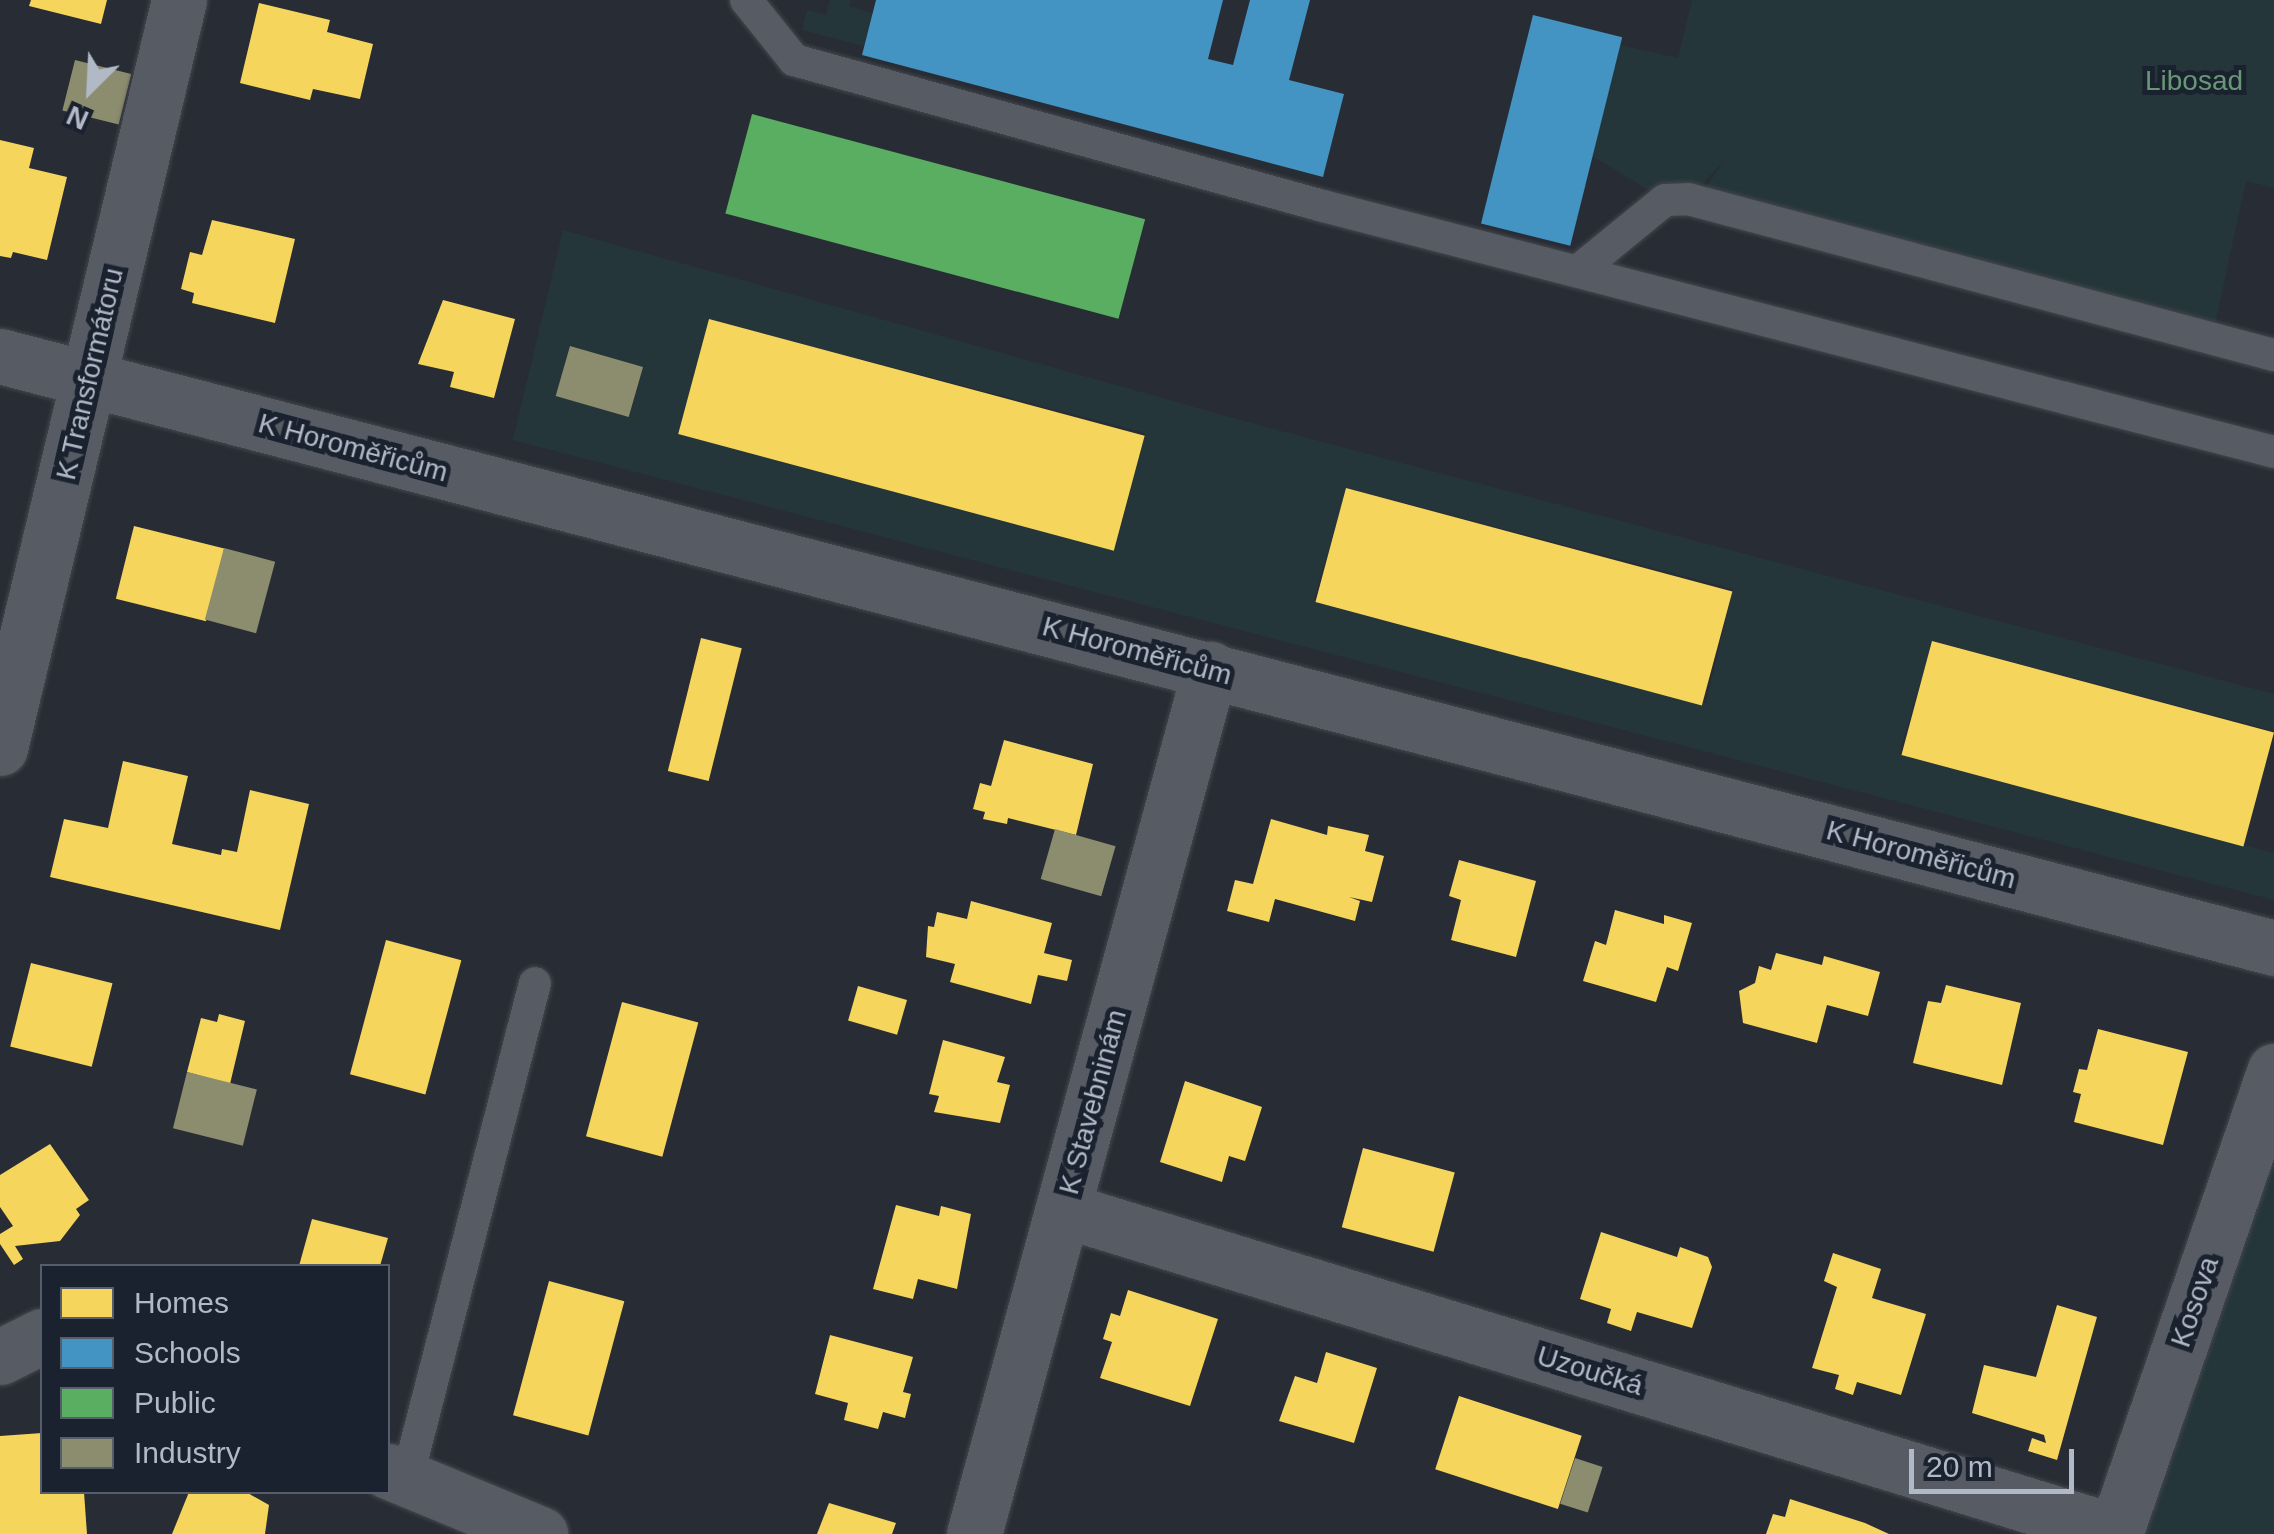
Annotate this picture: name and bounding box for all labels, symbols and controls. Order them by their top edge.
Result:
north arrow [40,40,140,140]
park label: Libosad [2145,64,2243,98]
text: N [62,100,93,136]
street label: K Transformátoru [49,265,131,483]
street label: K Horoměřicům [255,407,451,489]
street label: K Horoměřicům [1039,610,1235,692]
street label: K Horoměřicům [1823,814,2019,896]
street label: K Stavebninám [1052,1006,1134,1198]
street label: Kosova [2164,1252,2226,1352]
legend [40,1264,390,1494]
text: Homes [134,1286,229,1319]
text: Schools [134,1336,241,1369]
street label: Uzoučká [1533,1339,1647,1403]
text: Public [134,1386,216,1419]
scale bar [1914,1429,2079,1491]
text: Industry [134,1436,241,1469]
text: 20 m [1926,1450,1993,1483]

